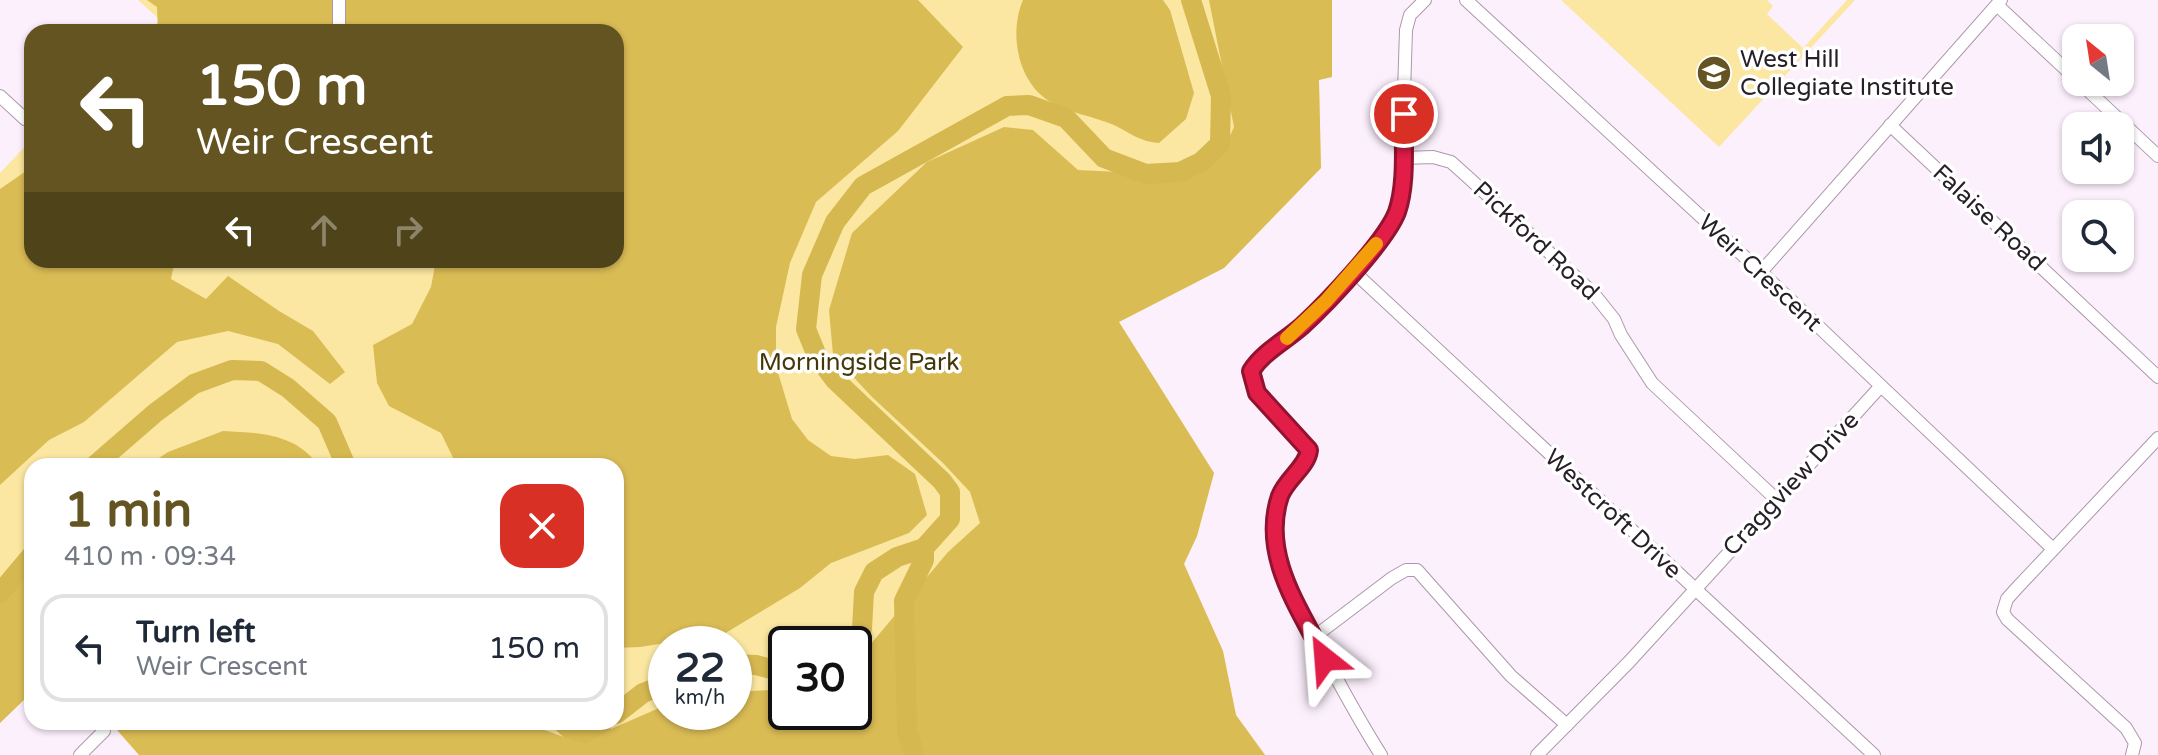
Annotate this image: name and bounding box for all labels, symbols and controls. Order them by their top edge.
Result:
north arrow [2062,24,2134,96]
map controls [2062,24,2134,272]
place label: West Hill Collegiate Institute [1740,45,1954,102]
text: 150 m [196,53,367,120]
school or university icon: West Hill Collegiate Institute [1695,54,1733,92]
icon: left [64,56,168,160]
pin [1370,80,1438,148]
icon: arrive [1382,92,1426,136]
button: sound [2062,112,2134,184]
text: Weir Crescent [196,121,434,164]
street label: Falaise Road [1927,159,2051,277]
street label: Pickford Road [1467,175,1605,307]
button: search [2062,200,2134,272]
icon: left [218,208,262,252]
icon: ahead [302,208,346,252]
icon: right [386,208,430,252]
street label: Weir Crescent [1692,208,1828,338]
park label: Morningside Park [759,348,959,377]
street label: Craggview Drive [1717,406,1865,562]
street label: Westcroft Drive [1538,443,1688,585]
text: 1 min [64,482,192,540]
button: close [500,484,584,568]
text: 410 m · 09:34 [64,541,236,572]
text: Turn left [136,614,255,651]
position arrow [1283,617,1367,701]
icon: left [68,626,112,670]
speed limit sign: 30 [768,626,872,730]
text: 150 m [488,630,580,667]
text: 22 [675,644,725,692]
text: Weir Crescent [136,651,308,682]
text: km/h [675,686,725,710]

